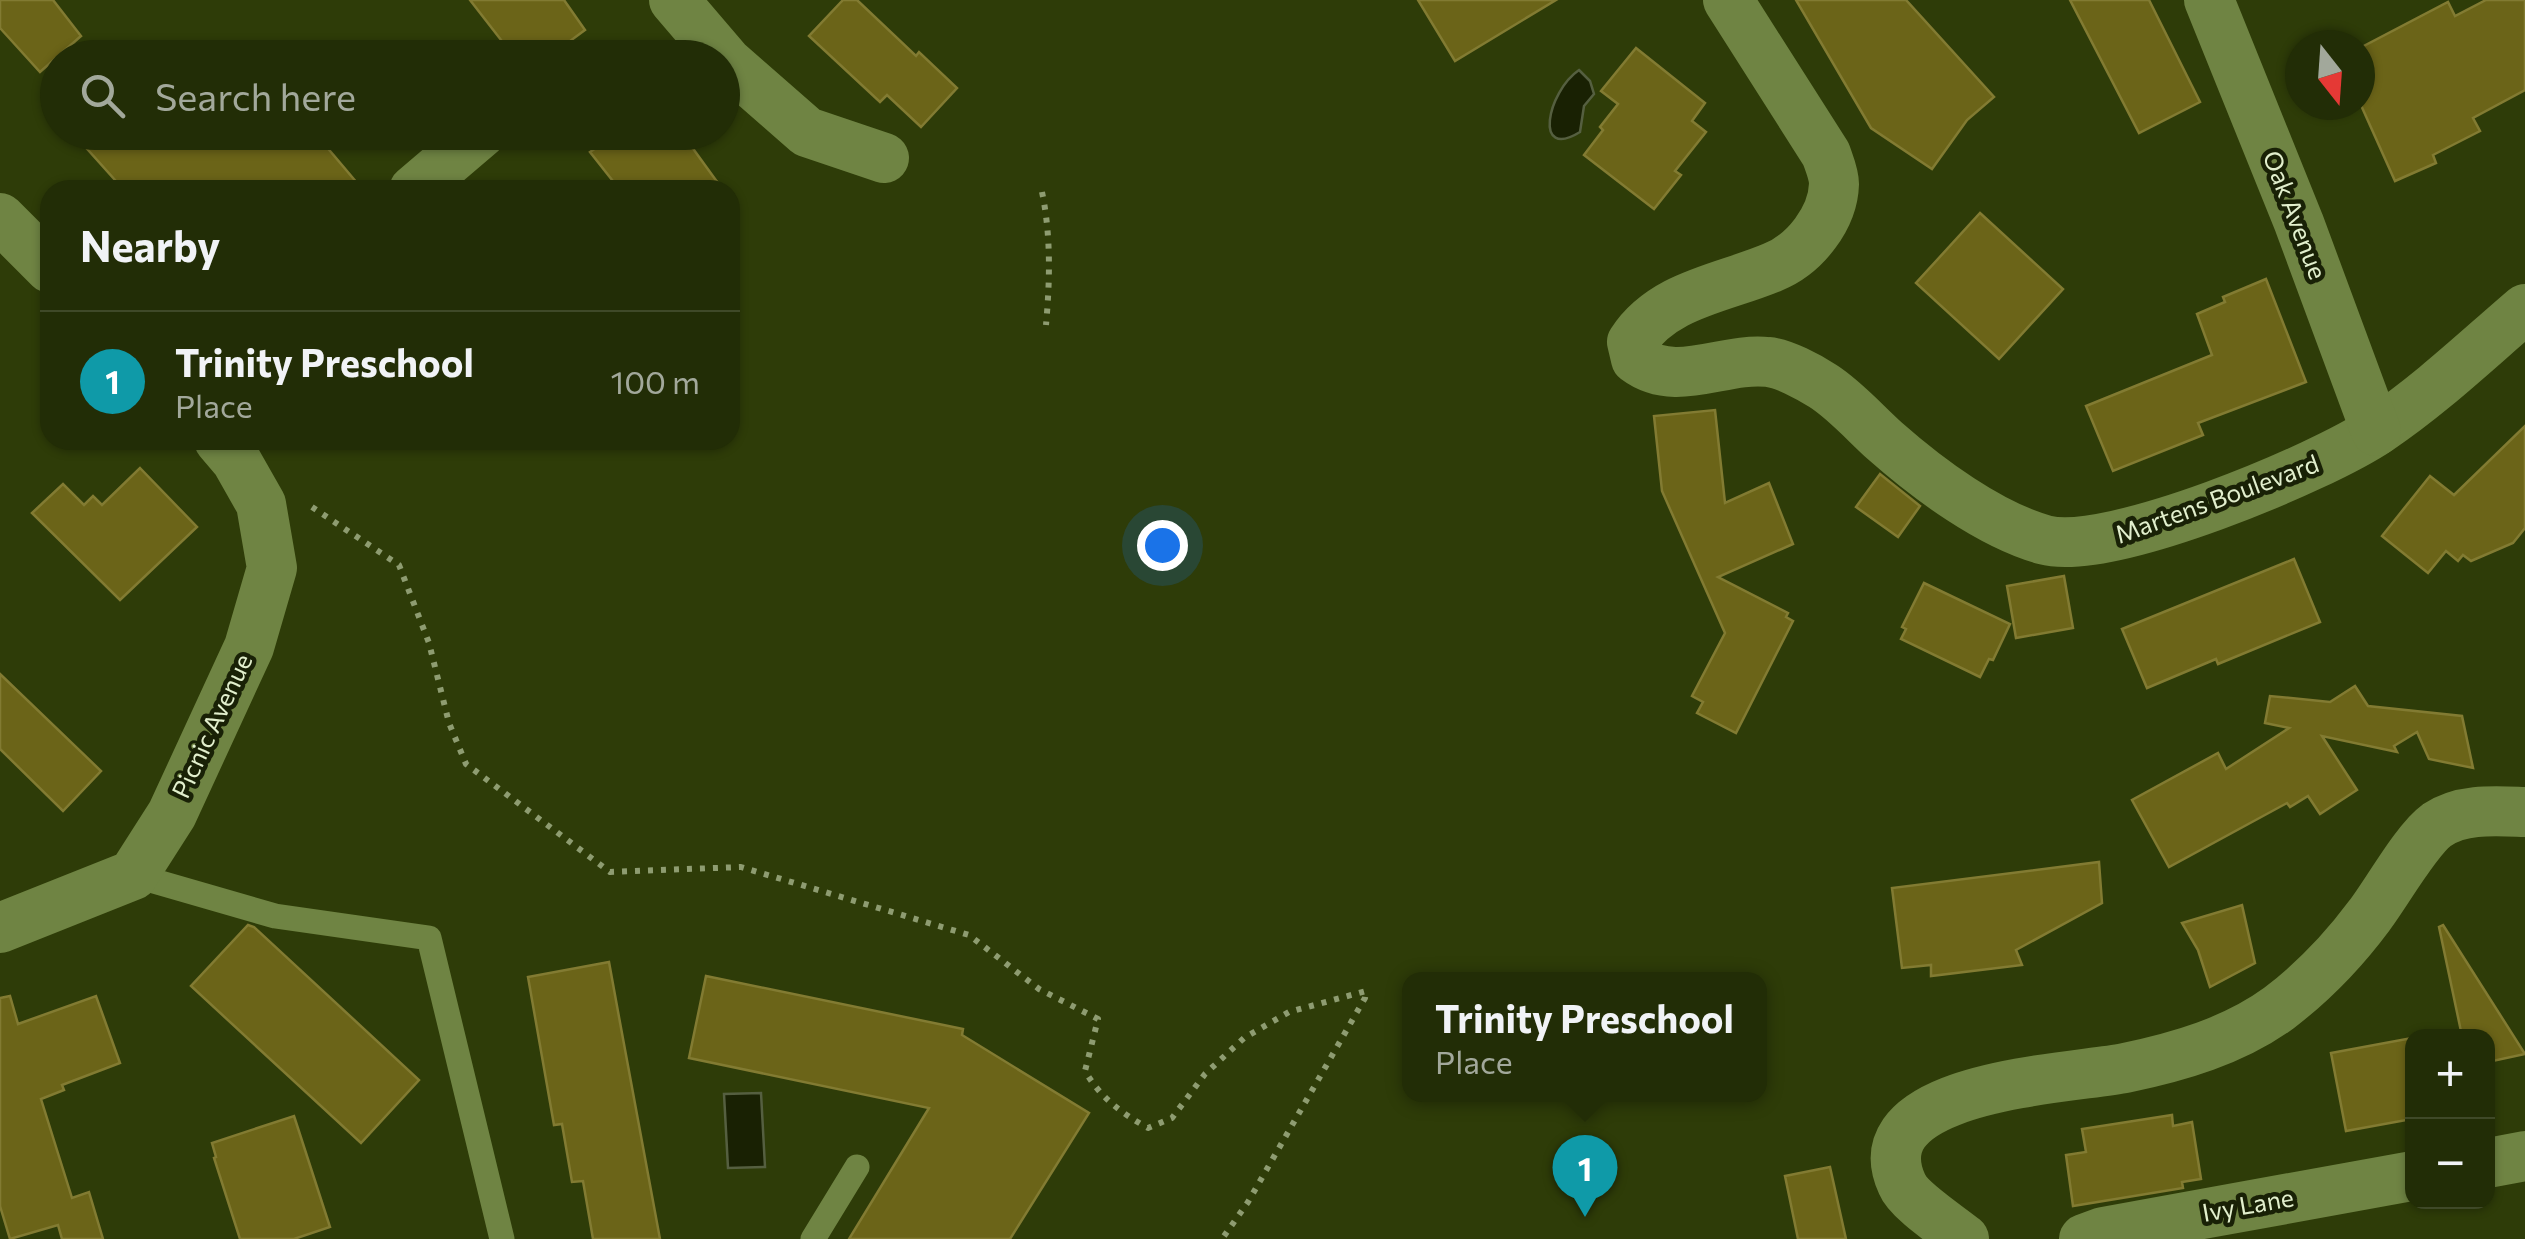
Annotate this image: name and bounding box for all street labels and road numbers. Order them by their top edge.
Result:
street label: Oak Avenue [2258,146,2334,283]
street label: Martens Boulevard [2111,447,2323,549]
street label: Picnic Avenue [165,649,258,802]
street label: Ivy Lane [2200,1181,2296,1227]

